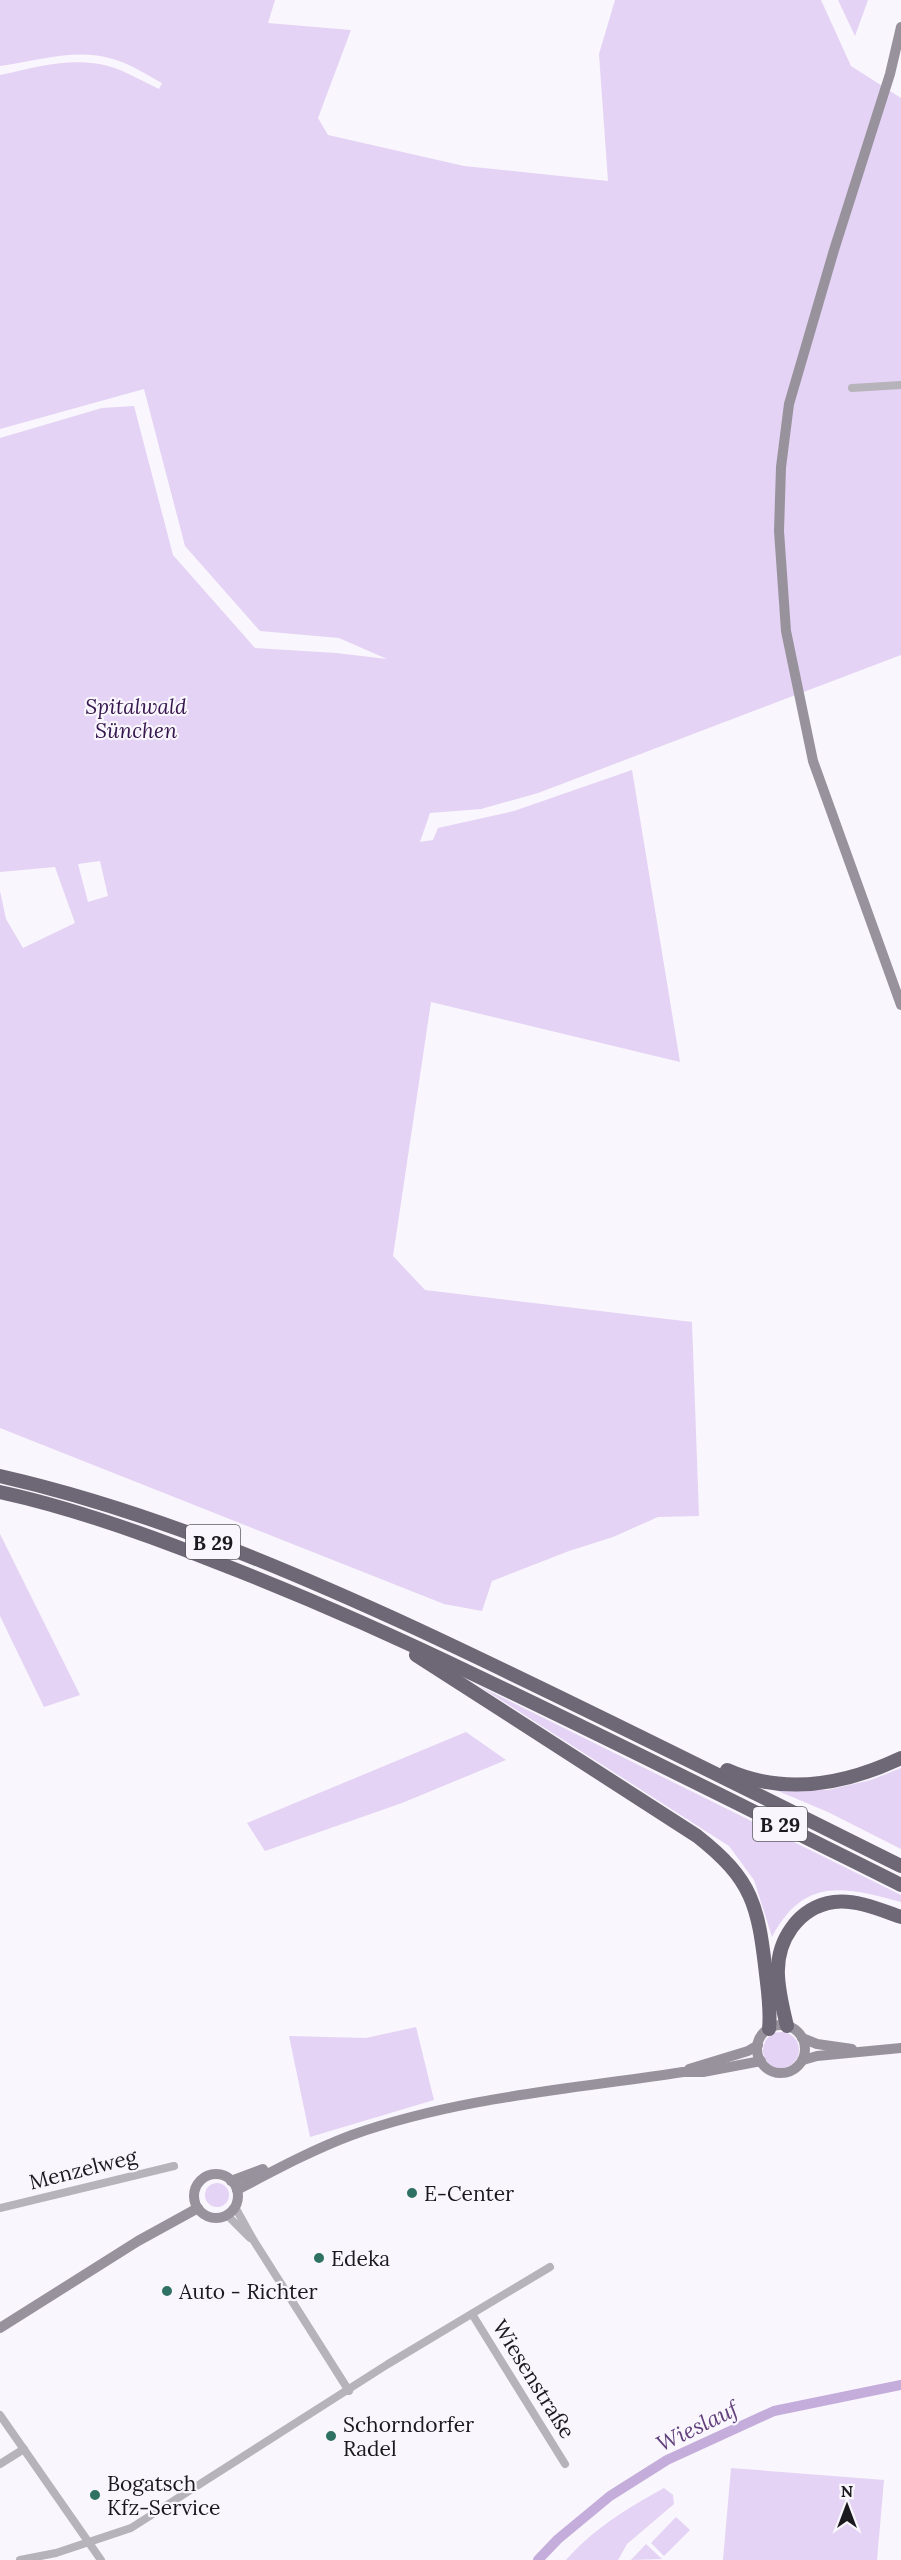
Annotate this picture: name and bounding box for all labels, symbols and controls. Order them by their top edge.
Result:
park label: Spitalwald Sünchen [85,693,187,744]
road number: B 29 [186,1525,240,1559]
road number: B 29 [753,1807,807,1841]
street label: Menzelweg [26,2142,140,2195]
place label: E-Center [424,2180,514,2207]
marker: E-Center [405,2186,419,2200]
place label: Edeka [331,2245,390,2272]
marker: Edeka [312,2251,326,2265]
place label: Auto - Richter [178,2278,318,2305]
marker: Auto - Richter [160,2284,174,2298]
street label: Wiesenstraße [487,2315,581,2443]
water label: Wieslauf [652,2393,744,2458]
place label: Schorndorfer Radel [343,2411,474,2462]
marker: Schorndorfer Radel [324,2429,338,2443]
place label: Bogatsch Kfz-Service [107,2470,220,2521]
north arrow [817,2476,877,2536]
text: N [841,2481,853,2501]
marker: Bogatsch Kfz-Service [88,2488,102,2502]

